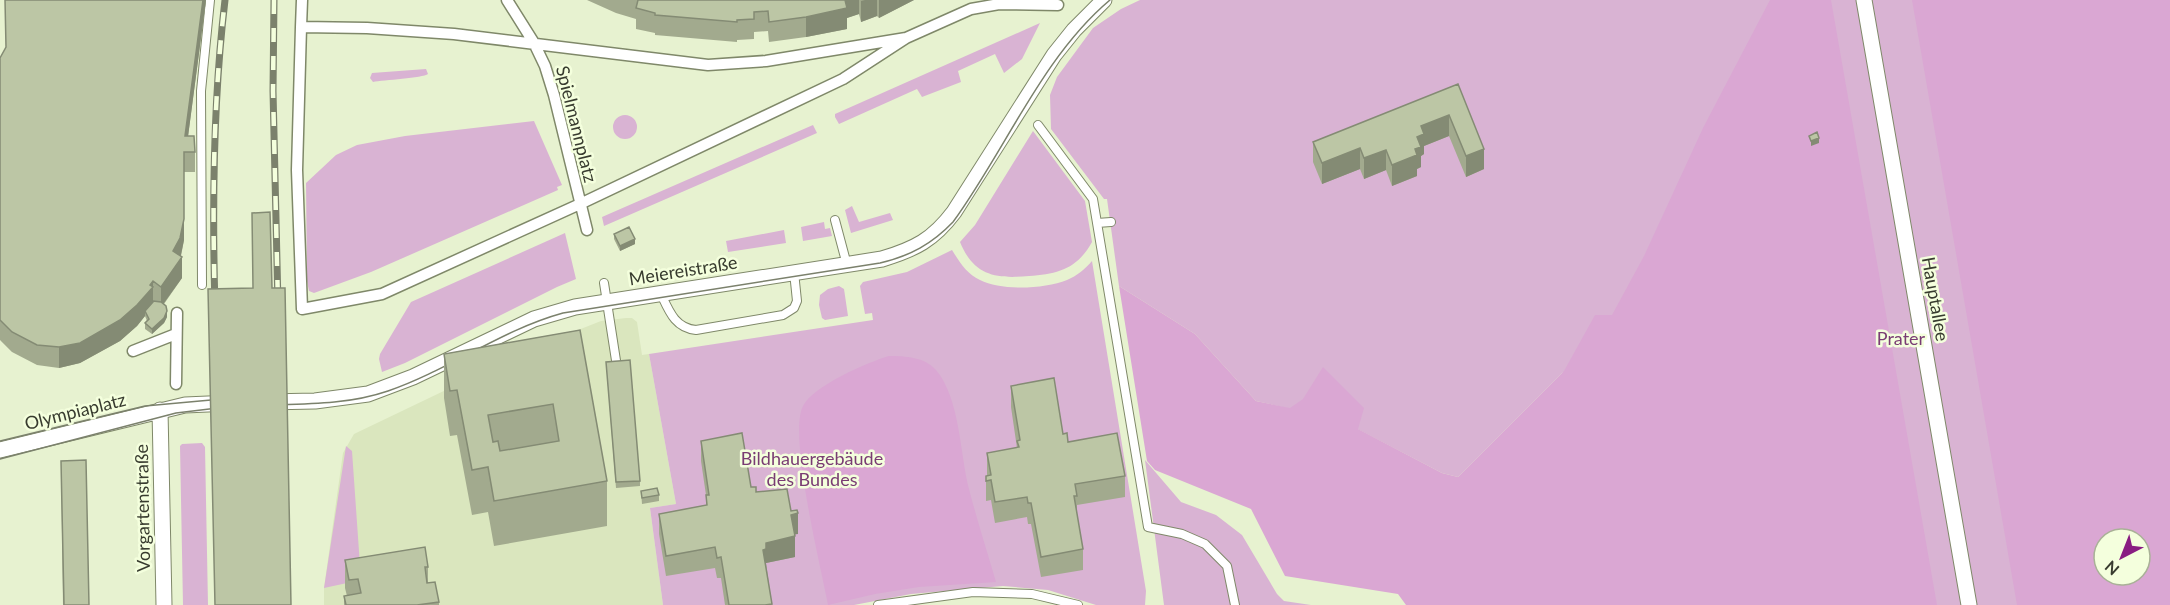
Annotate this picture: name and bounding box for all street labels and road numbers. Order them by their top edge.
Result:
street label: Spielmannplatz [552,63,602,185]
street label: Meiereistraße [627,251,739,289]
street label: Hauptallee [1918,255,1954,343]
street label: Olympiaplatz [22,388,128,434]
street label: Vorgartenstraße [130,444,154,572]

